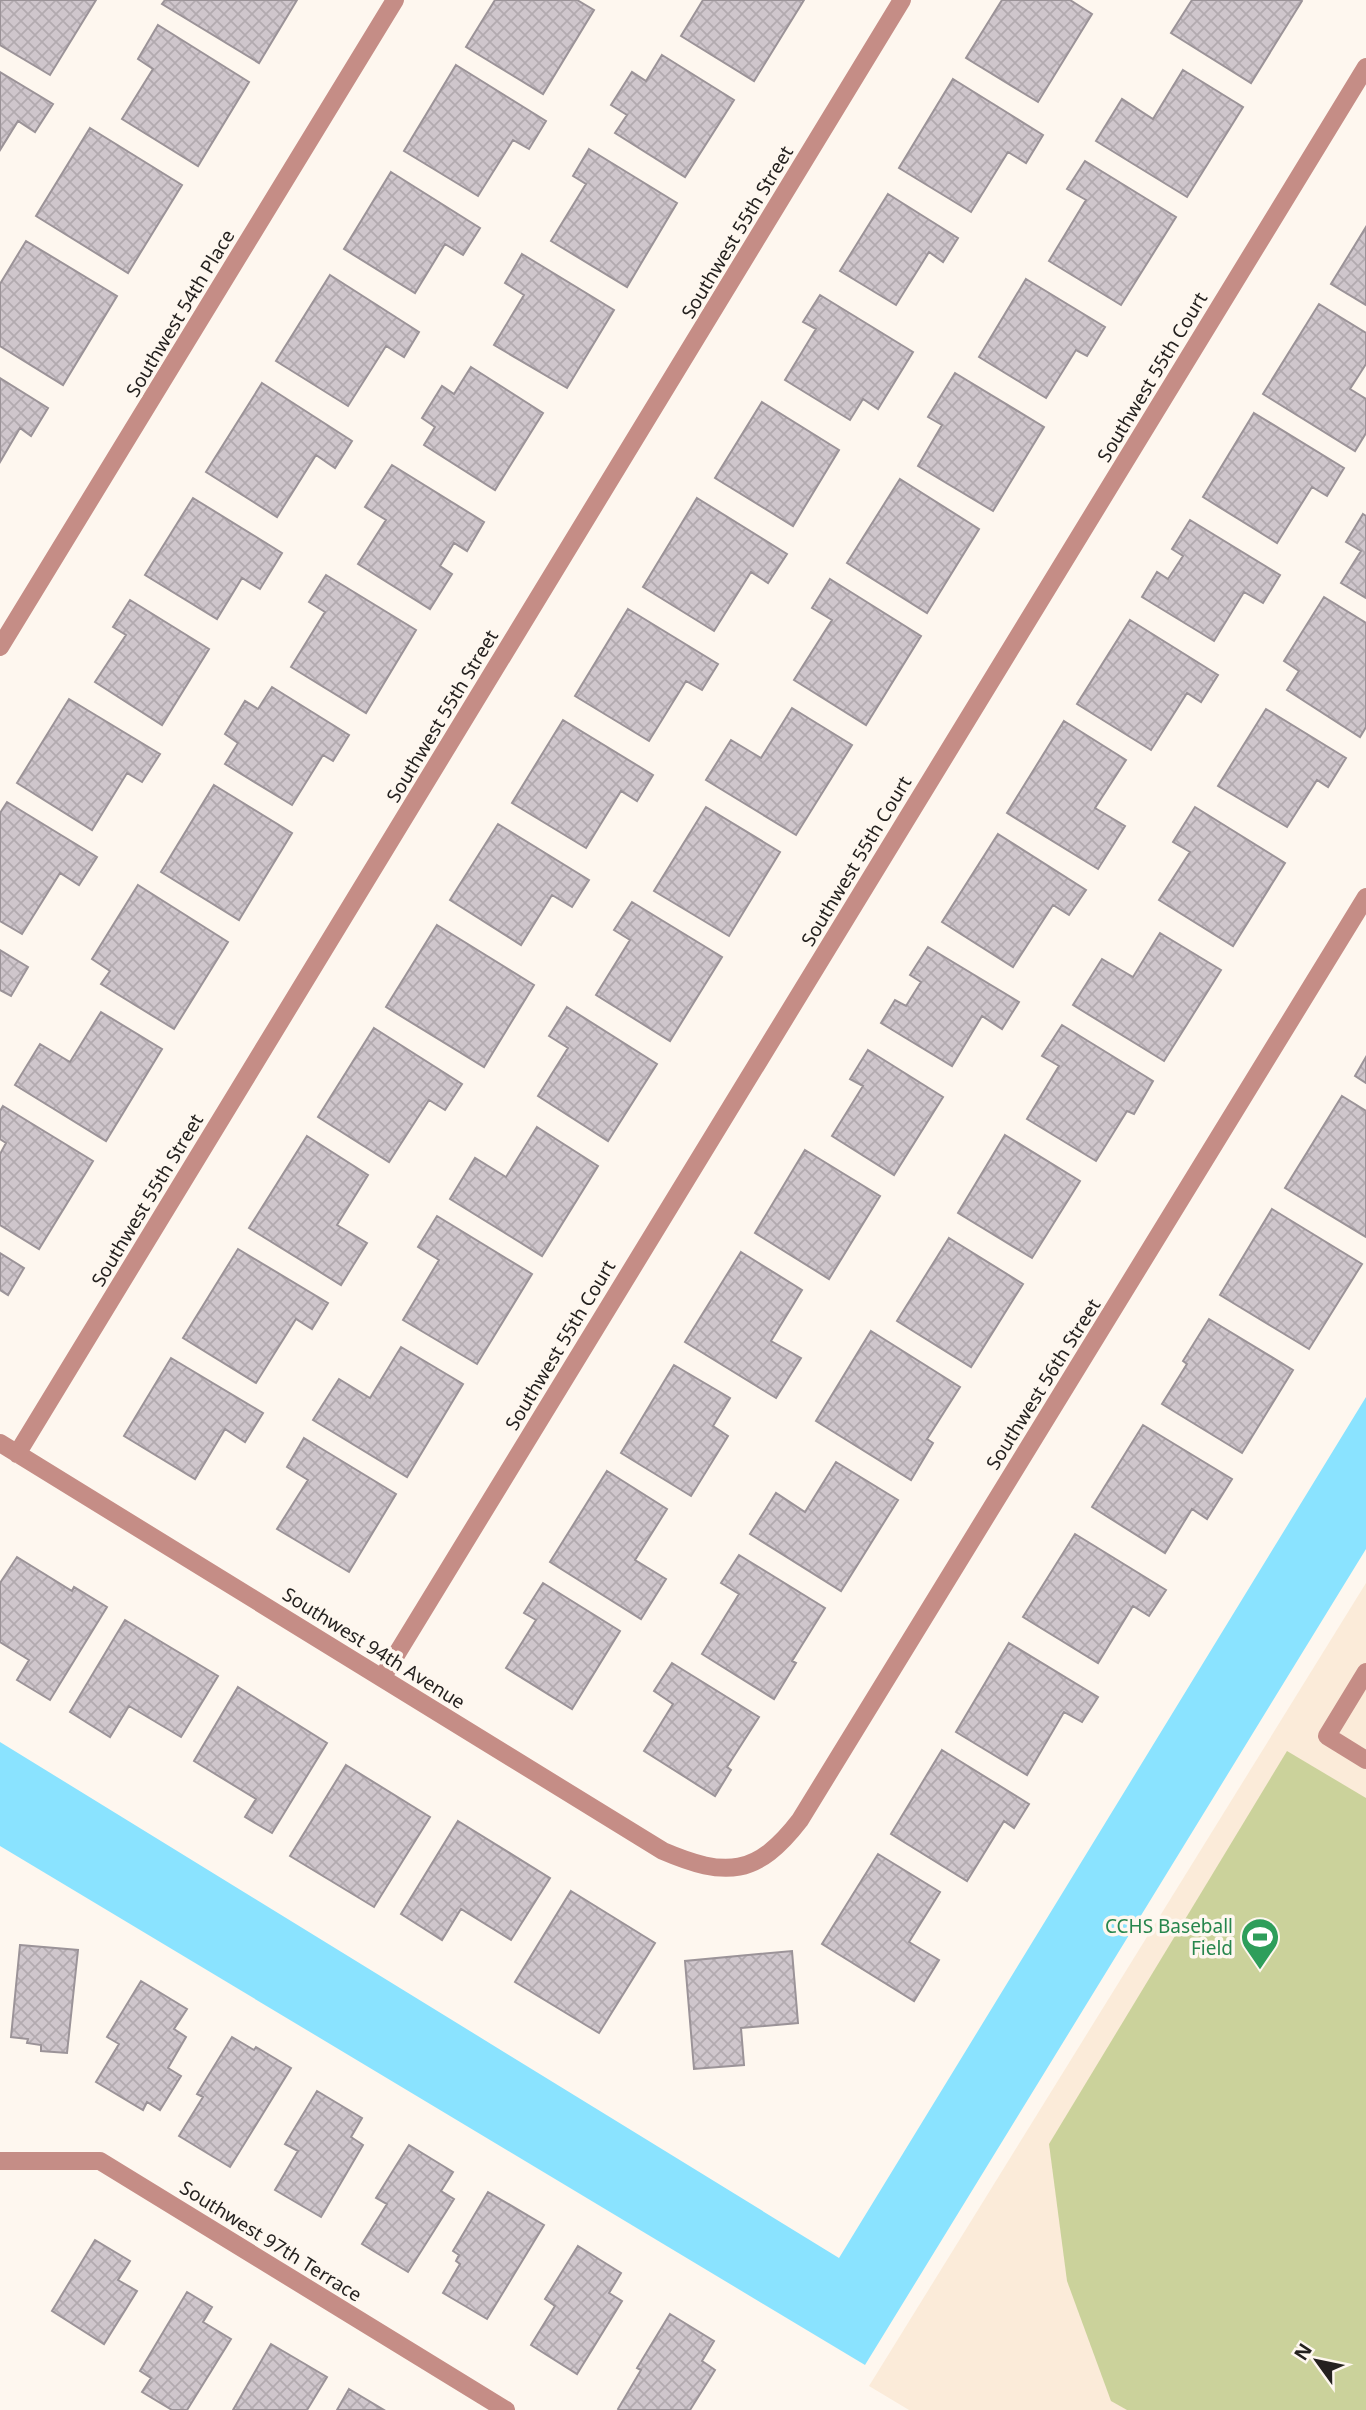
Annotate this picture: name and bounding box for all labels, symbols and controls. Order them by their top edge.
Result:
street label: Southwest 55th Street [675,141,799,323]
street label: Southwest 54th Place [120,224,240,402]
street label: Southwest 55th Court [1091,287,1213,467]
street label: Southwest 55th Street [380,625,504,807]
street label: Southwest 55th Court [795,771,917,951]
street label: Southwest 55th Street [85,1109,209,1291]
street label: Southwest 55th Court [499,1255,621,1435]
street label: Southwest 56th Street [980,1293,1106,1474]
street label: Southwest 94th Avenue [278,1581,470,1715]
place label: CCHS Baseball Field [1105,1913,1233,1961]
sports icon: CCHS Baseball Field [1239,1916,1281,1971]
street label: Southwest 97th Terrace [175,2174,367,2308]
north arrow [1282,2326,1352,2396]
text: N [1288,2338,1318,2365]

